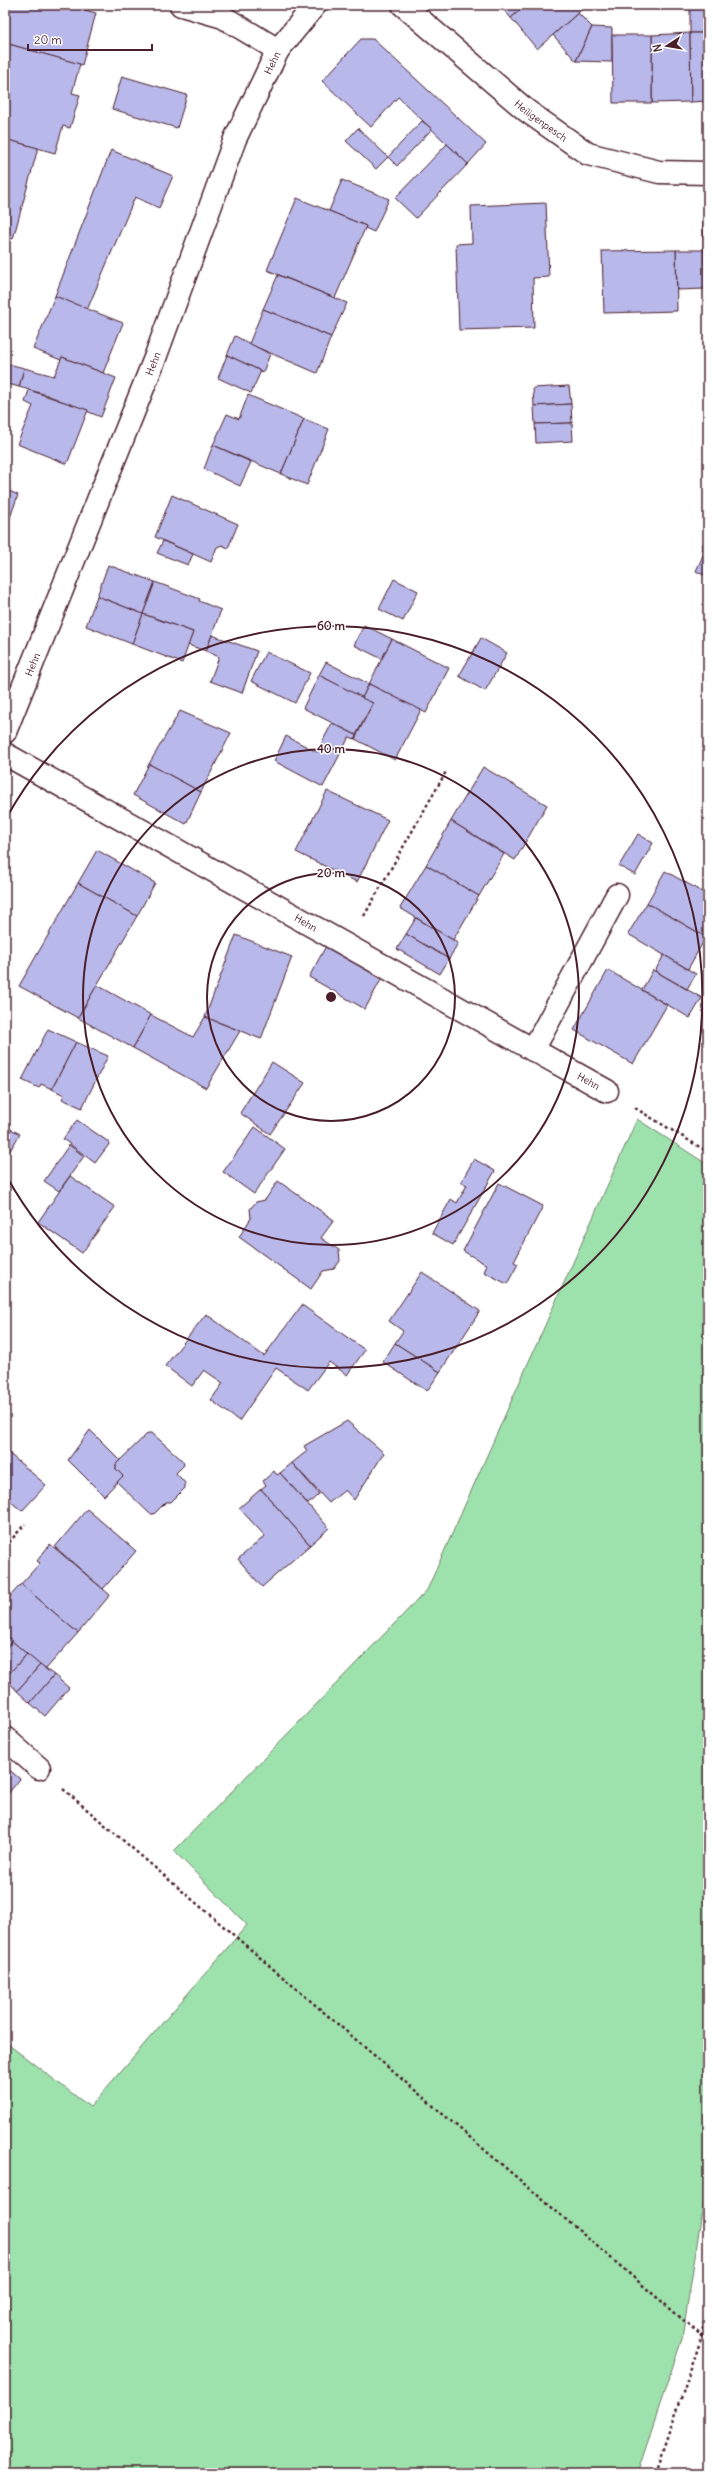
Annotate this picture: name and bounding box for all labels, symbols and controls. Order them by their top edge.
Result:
scale bar [28,26,152,52]
north arrow [647,26,687,66]
text: 20 m [34,32,62,47]
text: N [650,43,665,53]
street label: Hehn [261,49,284,76]
street label: Heiligenpesch [511,97,570,145]
street label: Hehn [143,350,164,377]
text: 60 m [317,618,346,633]
street label: Hehn [22,651,43,678]
text: 40 m [317,741,346,756]
text: 20 m [317,865,345,880]
street label: Hehn [292,911,320,935]
centre of rings [324,990,338,1004]
street label: Hehn [575,1070,602,1093]

